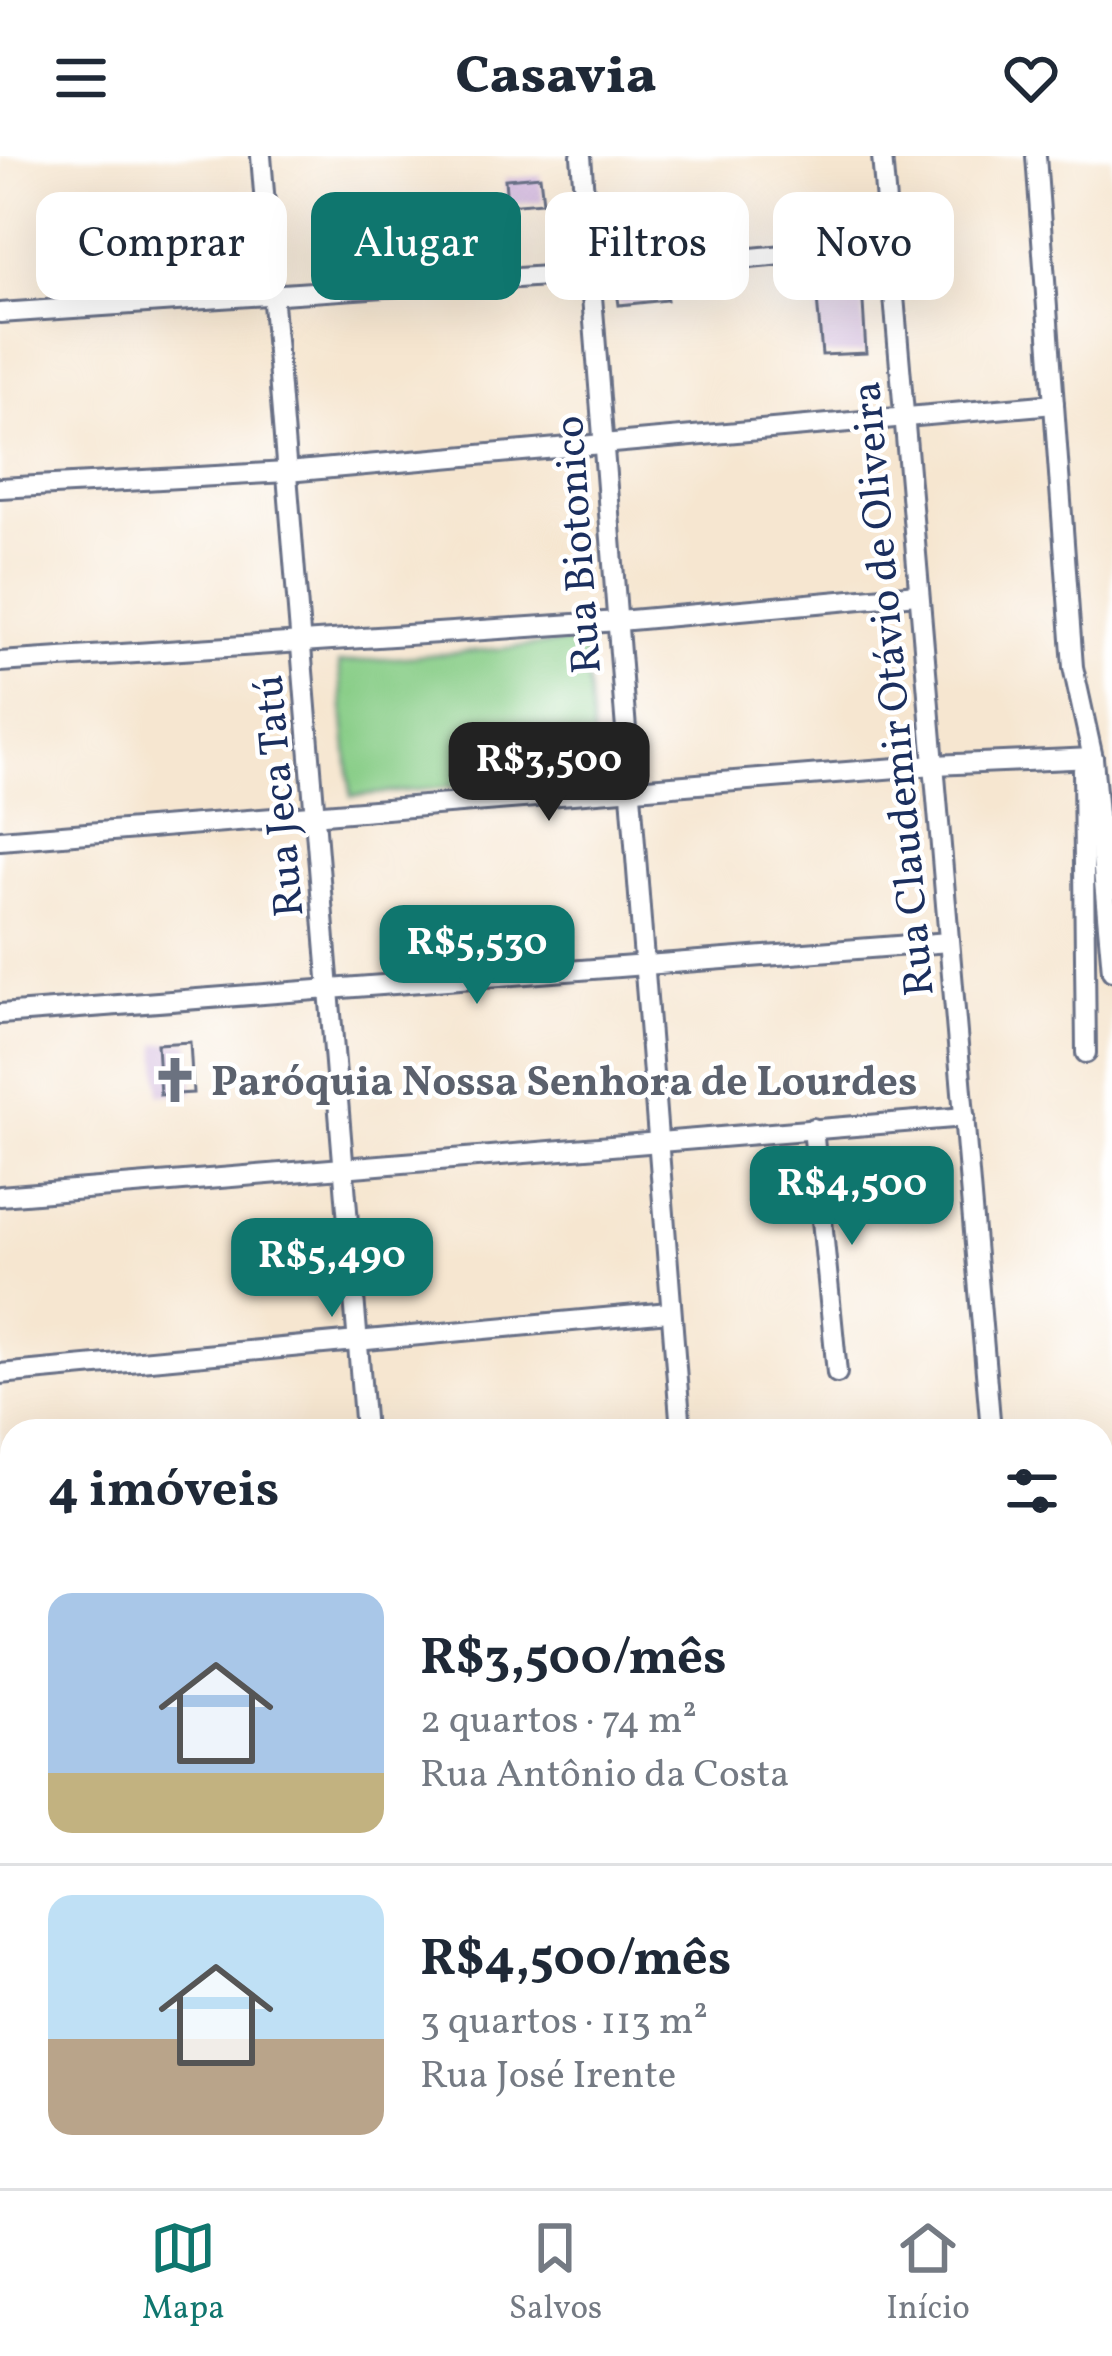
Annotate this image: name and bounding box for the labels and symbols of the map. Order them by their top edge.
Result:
street label: Rua Claudemir Otávio de Oliveira [839,379,952,999]
street label: Rua Biotonico [542,414,619,676]
street label: Rua Jeca Tatú [242,672,321,919]
pin: R$3,500 [438,722,660,824]
pin: R$5,530 [366,905,588,1007]
church icon: Paróquia Nossa Senhora de Lourdes [150,1055,200,1105]
place label: Paróquia Nossa Senhora de Lourdes [211,1055,918,1114]
pin: R$4,500 [741,1146,963,1248]
pin: R$5,490 [221,1218,443,1320]

